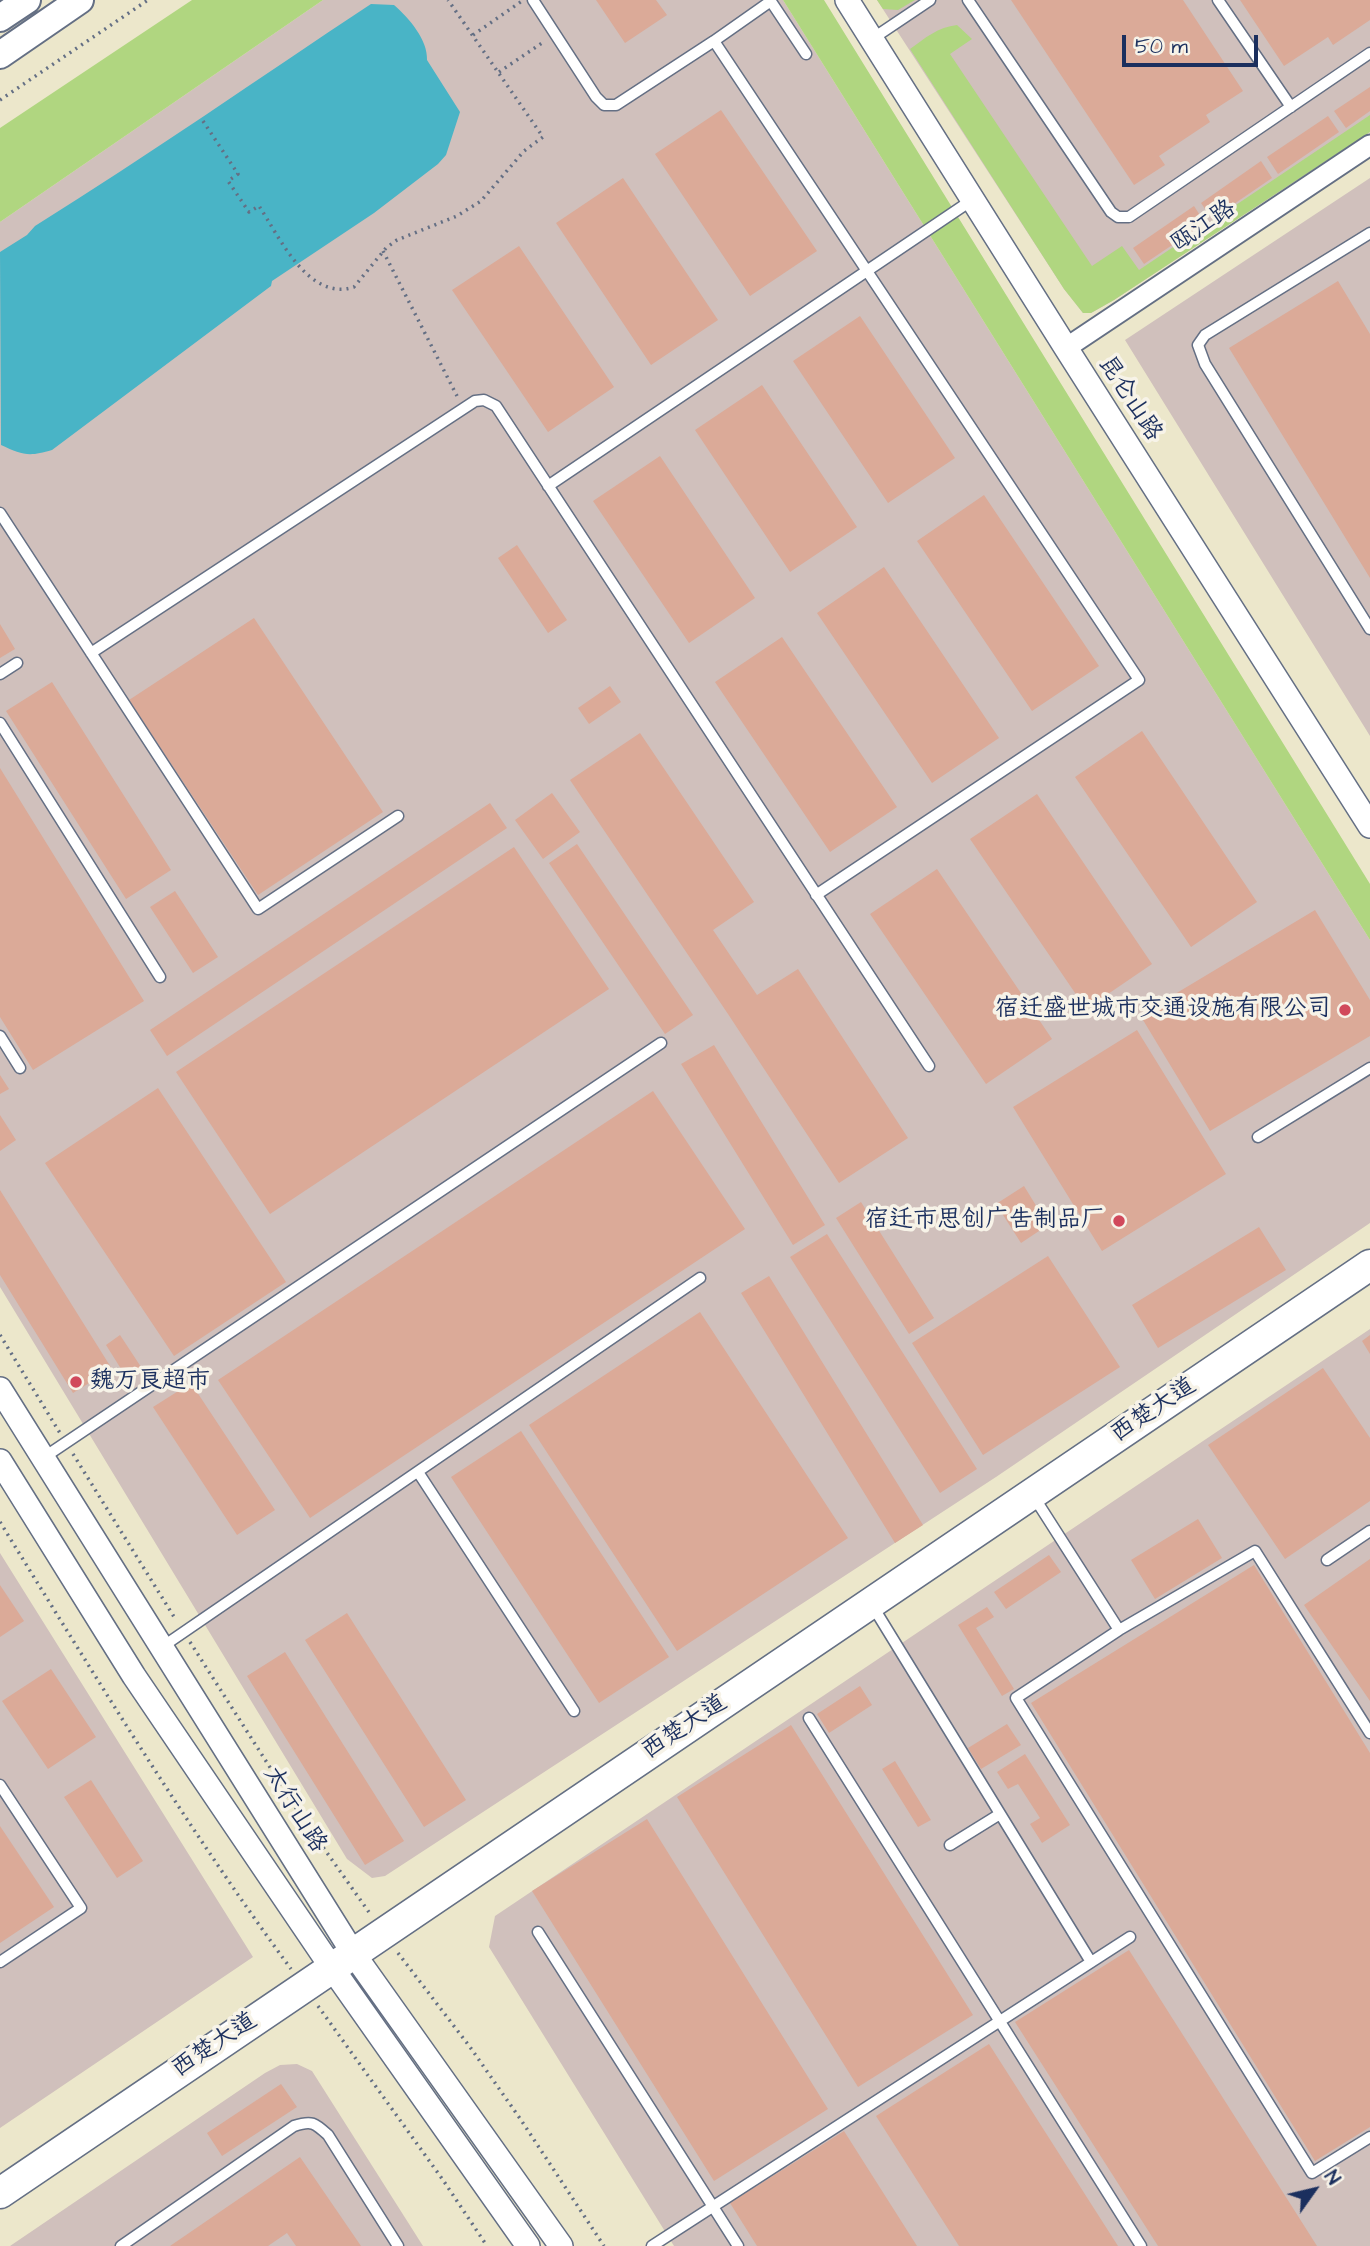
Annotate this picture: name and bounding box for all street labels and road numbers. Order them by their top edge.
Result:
street label: 瓯江路 [1166,195,1242,259]
street label: 昆仑山路 [1091,351,1167,447]
street label: 西楚大道 [1106,1372,1202,1450]
street label: 西楚大道 [637,1689,733,1767]
street label: 太行山路 [256,1762,332,1858]
street label: 西楚大道 [167,2007,263,2085]

